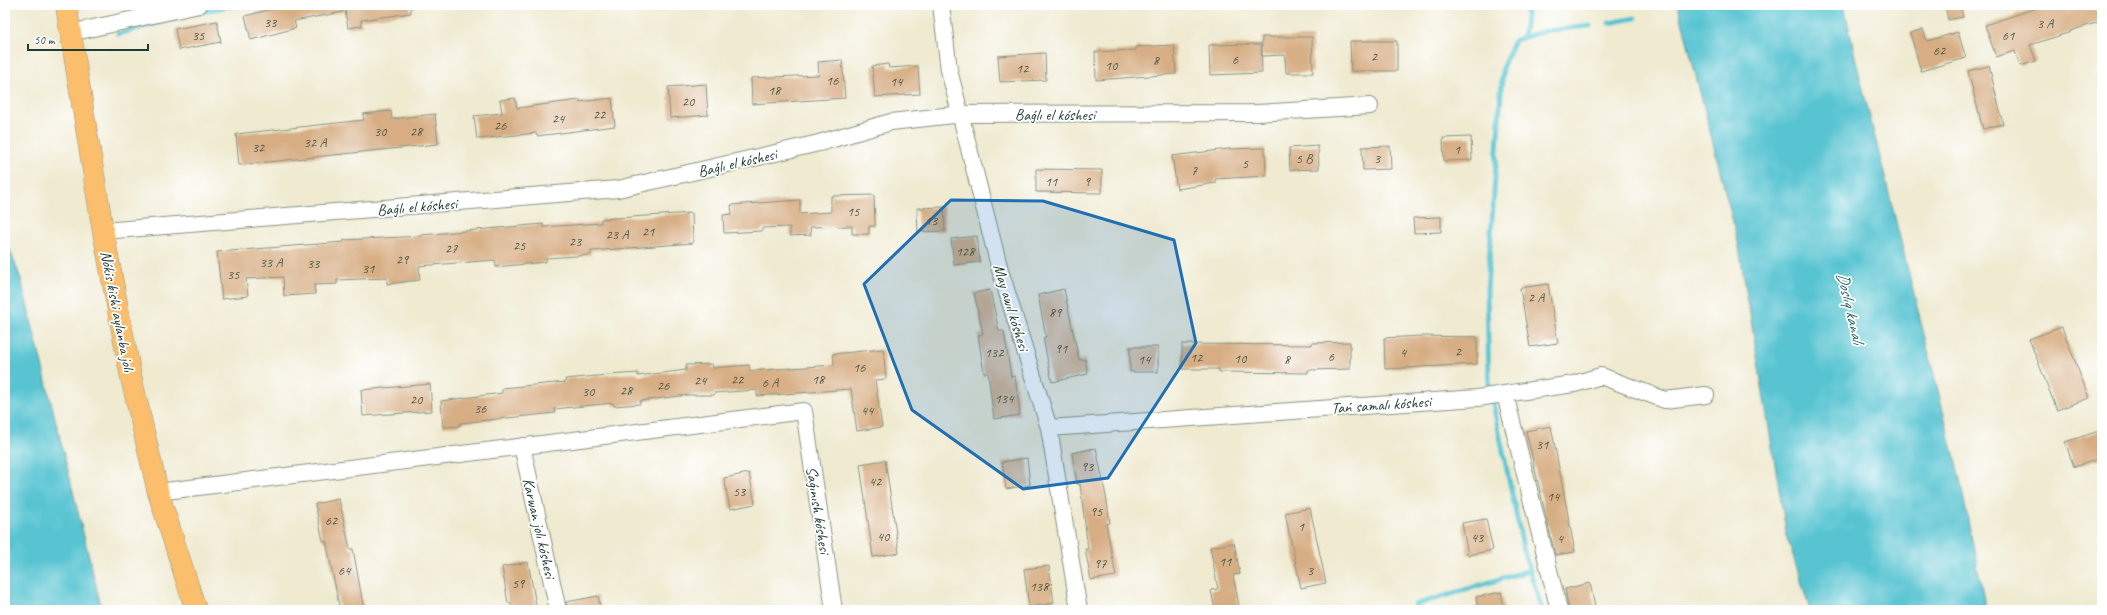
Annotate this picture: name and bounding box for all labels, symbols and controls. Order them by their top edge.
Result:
house number: 33 [264,14,278,31]
house number: 3 А [2037,15,2054,32]
scale bar [28,26,148,52]
house number: 35 [192,27,205,44]
house number: 61 [2002,27,2015,44]
text: 50 m [34,32,56,48]
house number: 62 [1933,42,1947,59]
house number: 2 [1371,48,1379,65]
house number: 6 [1232,51,1239,68]
house number: 8 [1153,52,1161,69]
house number: 10 [1105,57,1119,74]
house number: 12 [1016,60,1030,77]
house number: 16 [826,72,839,89]
house number: 14 [890,73,904,90]
house number: 18 [768,82,782,99]
house number: 20 [682,93,696,110]
street label: Baǵlı el kóshesi [1015,105,1097,125]
house number: 22 [593,106,607,123]
house number: 24 [552,110,566,127]
house number: 26 [494,117,507,134]
house number: 30 [374,123,388,140]
house number: 28 [410,123,424,140]
house number: 32 А [303,134,327,151]
house number: 32 [252,139,266,156]
house number: 1 [1454,141,1461,158]
street label: Baǵlı el kóshesi [696,144,781,182]
house number: 5 В [1296,150,1314,167]
house number: 3 [1374,150,1382,167]
house number: 5 [1242,155,1249,172]
house number: 7 [1191,162,1198,179]
house number: 11 [1045,173,1058,190]
house number: 9 [1084,173,1092,190]
street label: Baǵlı el kóshesi [376,193,460,220]
house number: 15 [847,203,860,220]
house number: 13 [925,212,939,229]
house number: 21 [642,223,655,240]
house number: 23 А [605,226,629,243]
house number: 23 [569,233,583,250]
house number: 25 [513,237,526,254]
house number: 27 [445,240,458,257]
house number: 128 [956,243,976,260]
street label: Nókis kishi aylanba jolı [95,249,139,374]
house number: 29 [396,251,410,268]
house number: 33 А [259,254,283,271]
house number: 33 [307,255,321,272]
house number: 31 [362,260,375,277]
street label: May awıl kóshesi [988,262,1034,355]
house number: 35 [227,266,240,283]
water label: Doslıq kanalı [1832,270,1870,349]
house number: 2 А [1528,289,1545,306]
house number: 89 [1049,304,1063,321]
house number: 91 [1055,340,1068,357]
house number: 2 [1455,343,1463,360]
house number: 132 [985,344,1005,361]
house number: 4 [1400,344,1408,361]
house number: 6 [1328,348,1335,365]
house number: 12 [1190,349,1204,366]
house number: 10 [1234,350,1248,367]
house number: 14 [1138,351,1152,368]
house number: 8 [1284,351,1292,368]
house number: 16 [853,359,866,376]
house number: 22 [731,371,745,388]
house number: 18 [812,371,826,388]
house number: 24 [694,372,708,389]
house number: 6 А [762,374,779,391]
house number: 26 [657,377,670,394]
house number: 28 [620,382,634,399]
house number: 30 [582,383,596,400]
house number: 134 [995,390,1015,407]
house number: 20 [410,391,424,408]
street label: Tań samalı kóshesi [1330,391,1434,418]
house number: 36 [474,400,487,417]
house number: 44 [861,402,875,419]
house number: 31 [1536,436,1549,453]
house number: 93 [1081,458,1095,475]
street label: Saǵınısh kóshesi [801,465,835,557]
house number: 42 [869,473,883,490]
street label: Karwan jolı kóshesi [518,476,561,582]
house number: 53 [733,483,747,500]
house number: 14 [1547,488,1561,505]
house number: 95 [1090,503,1103,520]
house number: 62 [325,512,339,529]
house number: 1 [1298,518,1305,535]
house number: 40 [877,528,891,545]
house number: 43 [1471,529,1485,546]
house number: 4 [1557,530,1565,547]
house number: 11 [1219,553,1232,570]
house number: 97 [1094,555,1107,572]
house number: 64 [338,562,352,579]
house number: 3 [1307,562,1315,579]
house number: 59 [512,575,526,592]
house number: 138 [1030,578,1050,595]

